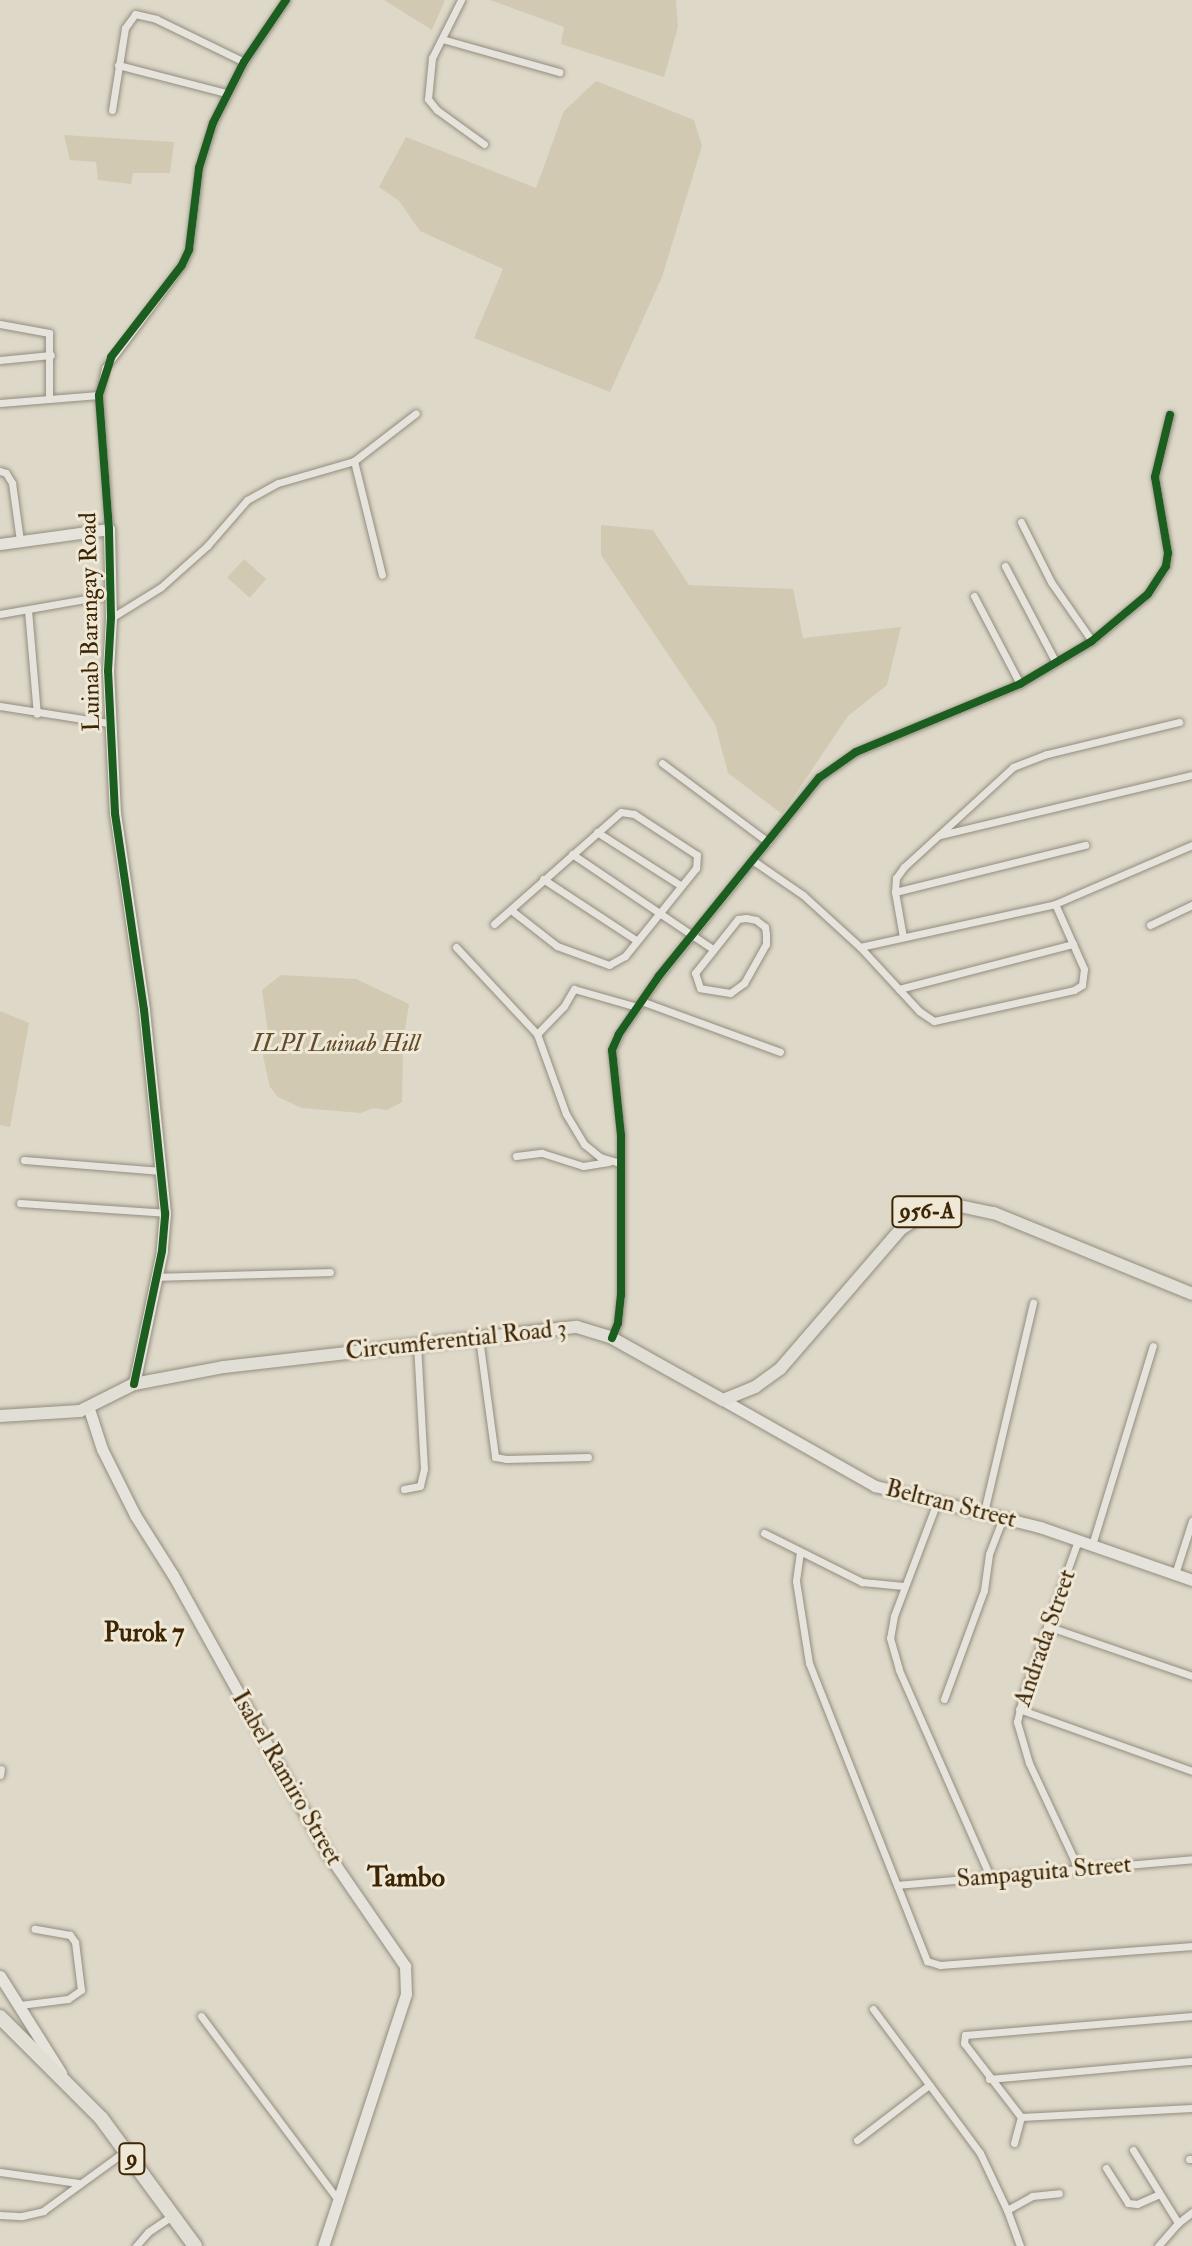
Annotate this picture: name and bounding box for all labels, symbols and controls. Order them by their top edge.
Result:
street label: Luinab Barangay Road [74,512,106,732]
park label: ILPI Luinab Hill [252,1030,420,1058]
road number: 956-A [891,1194,963,1230]
street label: Circumferential Road 3 [344,1314,568,1366]
street label: Beltran Street [883,1474,1019,1534]
street label: Andrada Street [1008,1566,1082,1710]
district label: Purok 7 [104,1618,184,1650]
street label: Isabel Ramiro Street [225,1686,349,1870]
street label: Sampaguita Street [956,1850,1132,1894]
district label: Tambo [367,1861,445,1895]
road number: 9 [118,2141,146,2177]

